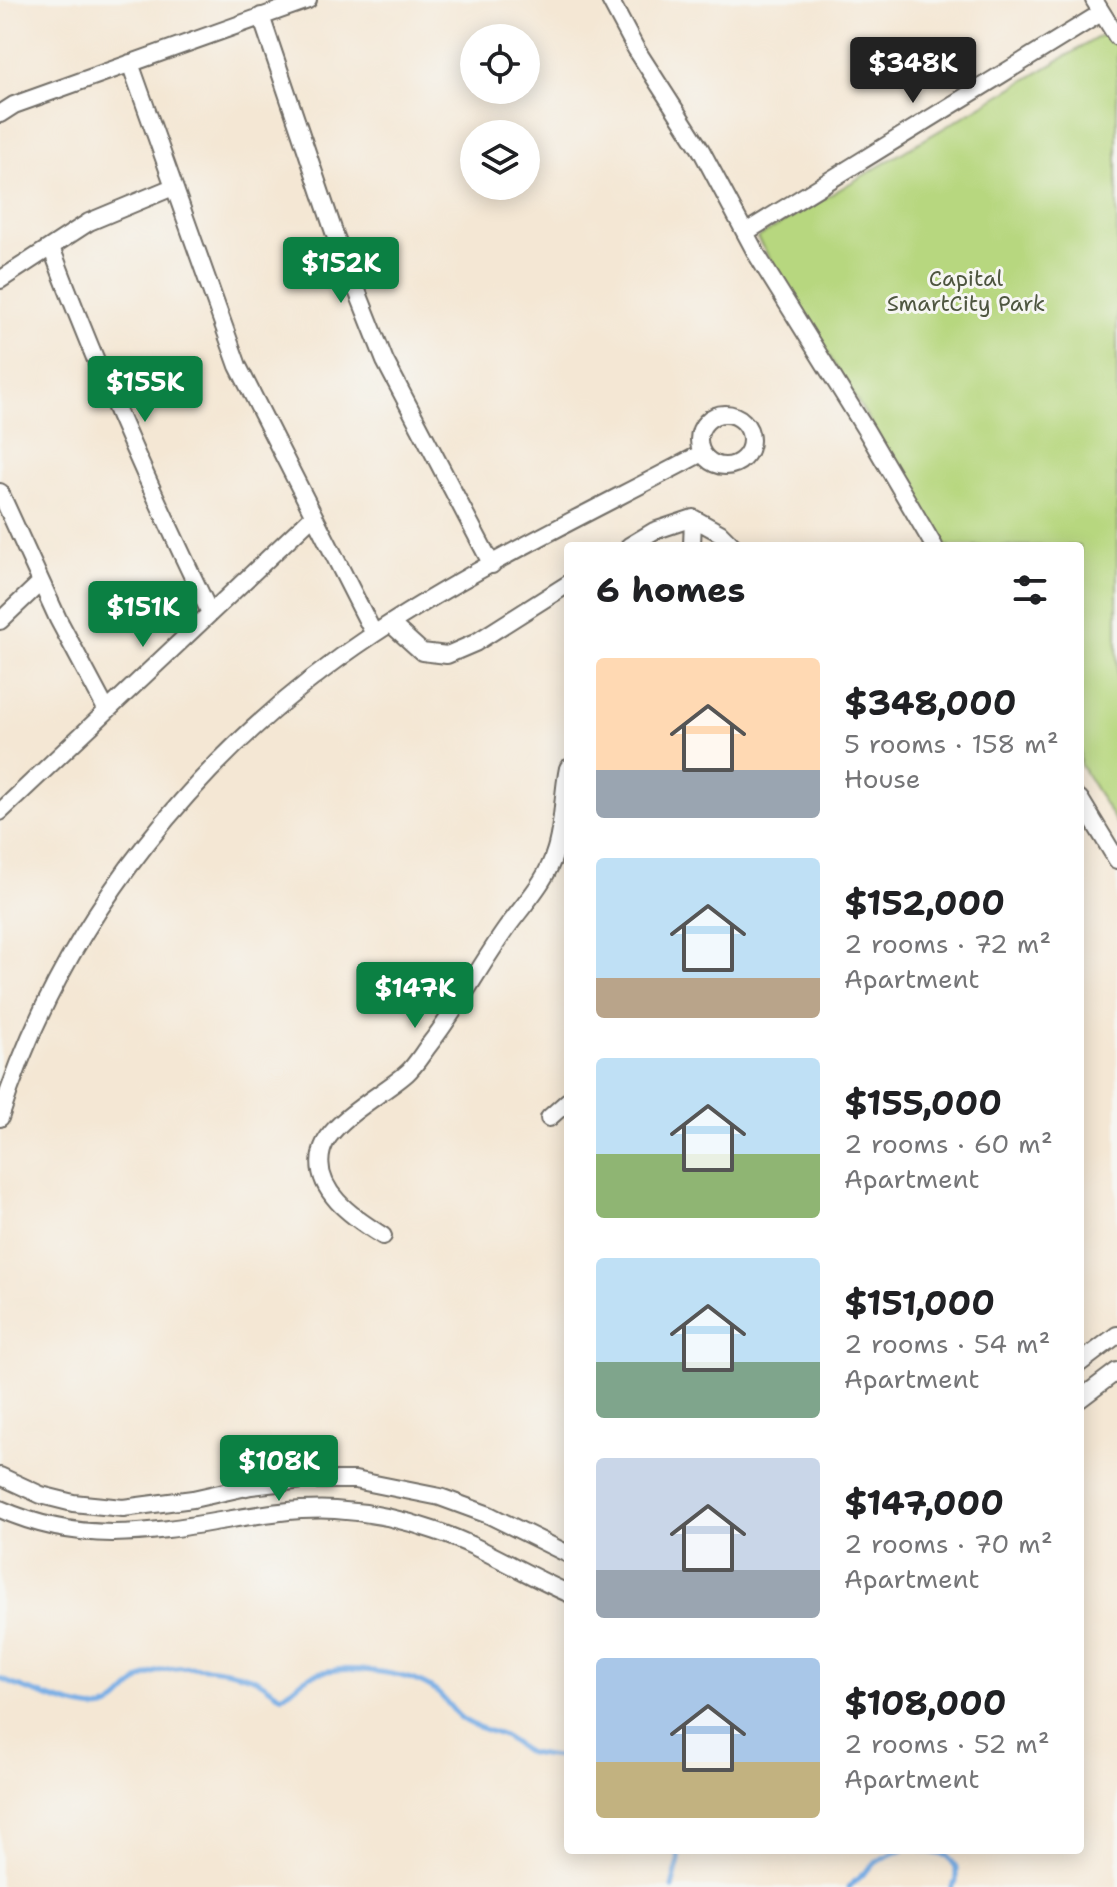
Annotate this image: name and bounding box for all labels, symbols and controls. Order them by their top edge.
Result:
map controls [460,24,540,200]
button: locate [460,24,540,104]
pin: $348K [857,37,969,105]
text: $348K [868,45,958,80]
button: layers [460,120,540,200]
pin: $152K [285,237,397,305]
text: $152K [301,245,381,280]
park label: Capital SmartCity Park [887,264,1045,318]
pin: $155K [89,356,201,424]
text: $155K [106,364,184,399]
text: 6 homes [596,567,745,613]
icon: filters [1008,568,1052,612]
pin: $151K [87,581,199,649]
text: $151K [106,589,180,624]
text: $348,000 [844,680,1017,726]
icon: home [660,690,756,786]
text: 5 rooms · 158 m² [844,726,1059,761]
text: House [844,761,920,796]
text: $152,000 [844,880,1005,926]
icon: home [660,890,756,986]
text: 2 rooms · 72 m² [844,926,1051,961]
text: Apartment [844,961,980,996]
pin: $147K [359,962,471,1030]
text: $147K [374,970,456,1005]
text: $155,000 [844,1080,1002,1126]
icon: home [660,1090,756,1186]
text: 2 rooms · 60 m² [844,1126,1053,1161]
text: Apartment [844,1161,980,1196]
text: $151,000 [844,1280,995,1326]
icon: home [660,1290,756,1386]
text: 2 rooms · 54 m² [844,1326,1050,1361]
text: Apartment [844,1361,980,1396]
pin: $108K [223,1435,335,1503]
text: $108K [238,1443,320,1478]
text: $147,000 [844,1480,1004,1526]
icon: home [660,1490,756,1586]
text: 2 rooms · 70 m² [844,1526,1053,1561]
text: Apartment [844,1561,980,1596]
text: $108,000 [844,1680,1007,1726]
icon: home [660,1690,756,1786]
text: 2 rooms · 52 m² [844,1726,1050,1761]
text: Apartment [844,1761,980,1796]

